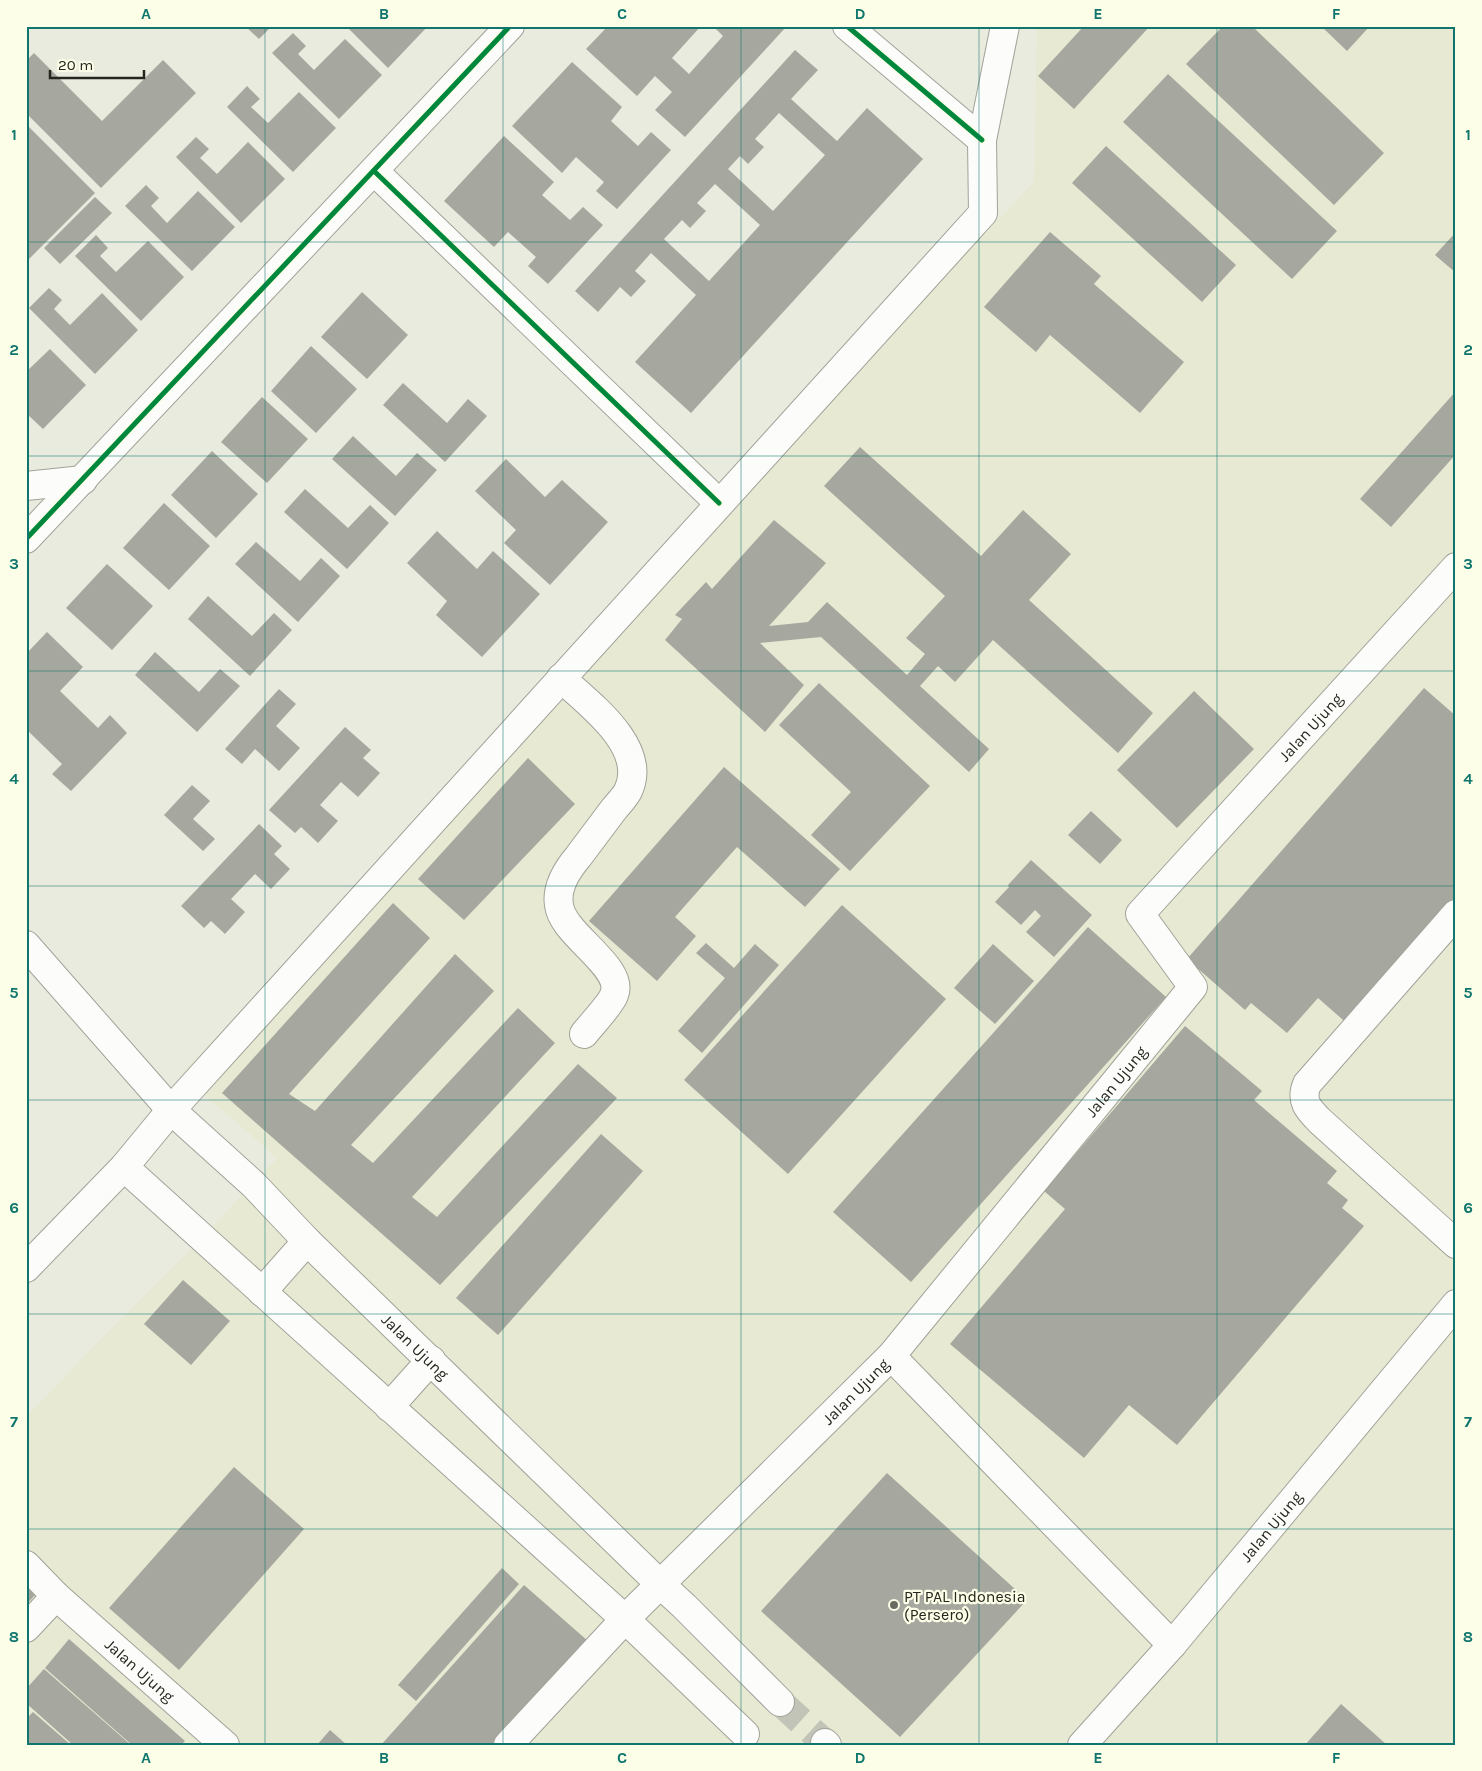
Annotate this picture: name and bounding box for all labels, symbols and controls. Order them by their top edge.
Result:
text: A [141,4,151,23]
text: B [379,4,389,23]
text: C [617,4,627,23]
text: D [855,4,866,23]
text: E [1093,4,1103,23]
text: F [1332,4,1341,23]
scale bar [50,48,144,80]
text: 20 m [58,56,93,74]
text: 1 [11,125,17,144]
text: 1 [1465,125,1471,144]
text: 2 [9,340,19,359]
text: 2 [1463,340,1473,359]
text: 3 [9,554,19,573]
text: 3 [1463,554,1473,573]
street label: Jalan Ujung [1274,689,1346,765]
text: 4 [9,769,19,788]
text: 4 [1463,769,1473,788]
text: 5 [9,983,19,1002]
text: 5 [1463,983,1473,1002]
street label: Jalan Ujung [1081,1042,1150,1121]
text: 6 [9,1198,19,1217]
text: 6 [1463,1198,1473,1217]
street label: Jalan Ujung [378,1310,453,1383]
street label: Jalan Ujung [818,1354,893,1428]
text: 7 [10,1412,18,1431]
text: 7 [1464,1412,1472,1431]
street label: Jalan Ujung [1236,1487,1306,1565]
place label: PT PAL Indonesia (Persero) [904,1587,1026,1624]
marker: PT PAL Indonesia (Persero) [888,1599,900,1611]
text: 8 [9,1627,19,1646]
text: 8 [1463,1627,1473,1646]
street label: Jalan Ujung [101,1634,178,1706]
text: A [141,1748,151,1767]
text: B [379,1748,389,1767]
text: C [617,1748,627,1767]
text: D [855,1748,866,1767]
text: E [1093,1748,1103,1767]
text: F [1332,1748,1341,1767]

